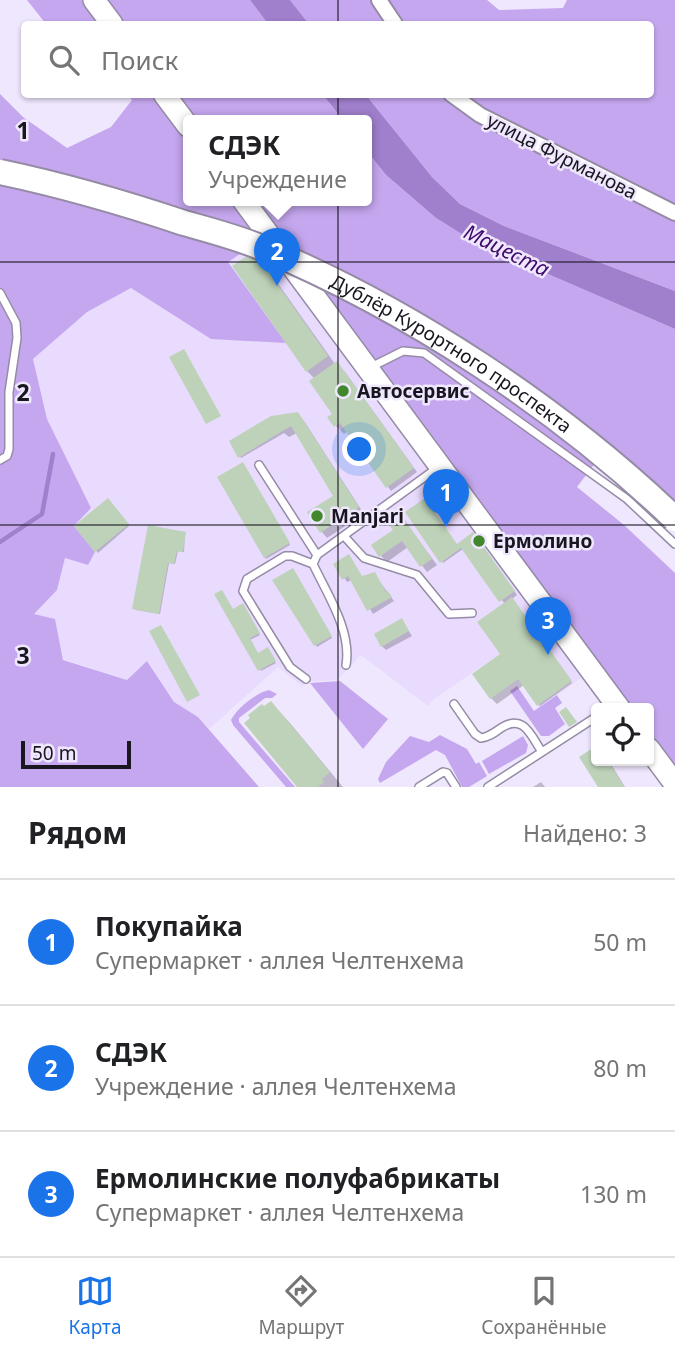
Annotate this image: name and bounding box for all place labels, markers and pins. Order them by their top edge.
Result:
pin: 2 [254,228,300,286]
place label: Автосервис [357,378,470,404]
marker: Автосервис [335,383,351,399]
pin: 1 [423,469,469,527]
place label: Manjari [331,503,404,529]
marker: Manjari [309,508,325,524]
place label: Ермолино [493,528,592,554]
marker: Ермолино [471,533,487,549]
pin: 3 [525,597,571,655]

